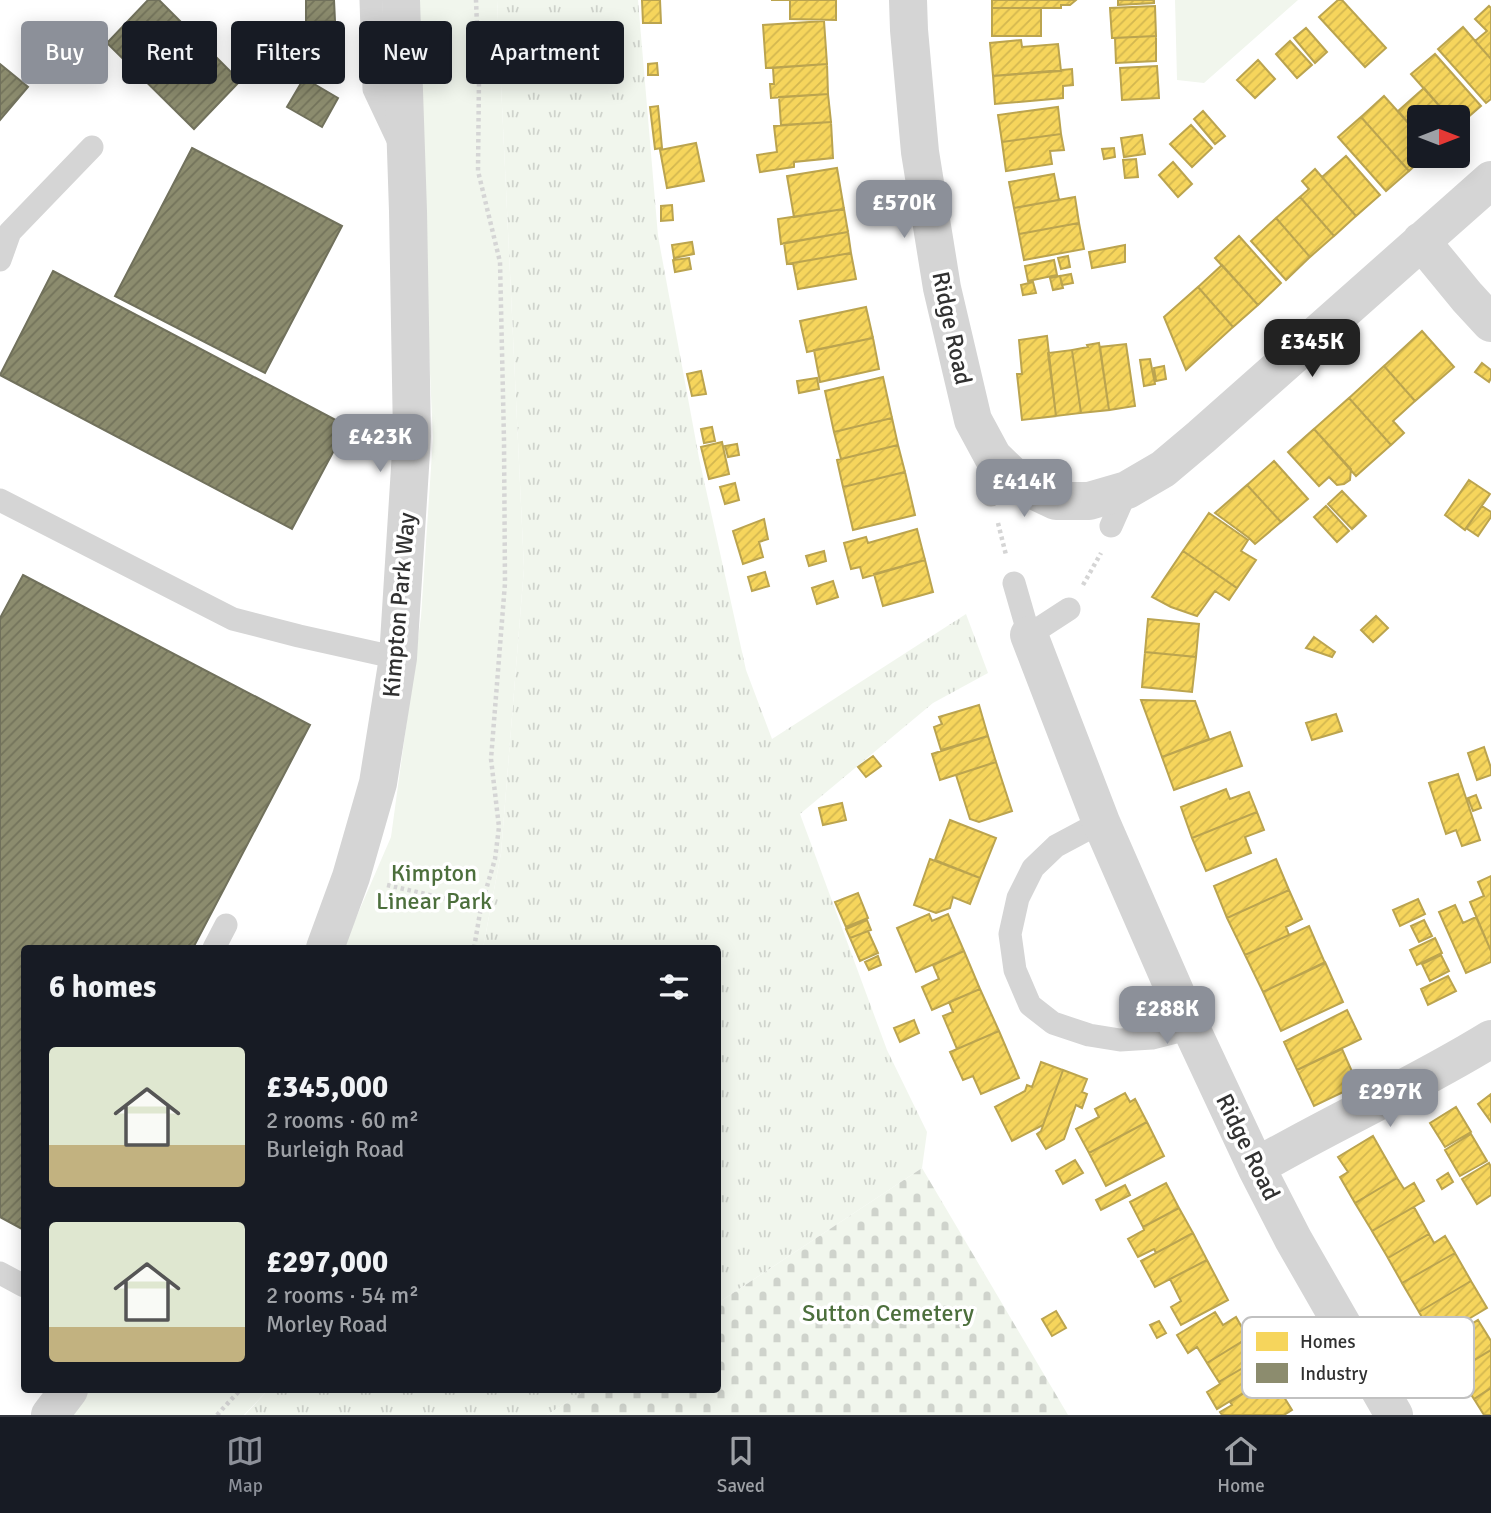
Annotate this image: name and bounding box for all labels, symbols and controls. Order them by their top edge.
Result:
chip: Buy [21,21,108,84]
chip: Rent [122,21,217,84]
chip: Filters [231,21,345,84]
chip: New [359,21,452,84]
chip: Apartment [466,21,624,84]
north arrow [1407,105,1470,168]
map controls [1407,105,1470,168]
pin: £570K [855,180,953,240]
text: £570K [872,188,936,217]
street label: Ridge Road [925,269,979,387]
pin: £345K [1263,320,1361,379]
text: £345K [1280,327,1344,356]
pin: £423K [331,414,429,474]
text: £423K [348,422,412,451]
pin: £414K [975,460,1073,519]
text: £414K [992,467,1056,496]
street label: Kimpton Park Way [376,511,422,699]
park label: Kimpton Linear Park [376,858,492,916]
icon: filters [655,968,693,1006]
text: 6 homes [49,969,156,1006]
pin: £288K [1118,986,1216,1046]
text: £288K [1135,994,1199,1023]
text: £345,000 [266,1069,388,1106]
pin: £297K [1341,1070,1439,1129]
icon: home [105,1075,189,1159]
text: £297K [1358,1077,1422,1106]
street label: Ridge Road [1209,1089,1287,1205]
text: 2 rooms · 60 m² [266,1106,419,1135]
text: Burleigh Road [266,1135,404,1164]
text: £297,000 [266,1244,388,1281]
icon: home [105,1250,189,1334]
text: 2 rooms · 54 m² [266,1281,419,1310]
park label: Sutton Cemetery [802,1298,974,1328]
text: Morley Road [266,1310,388,1339]
legend [1242,1317,1474,1398]
text: Homes [1300,1330,1356,1354]
text: Industry [1300,1362,1368,1386]
tab: Map [226,1432,264,1498]
tab: Saved [717,1432,765,1498]
tab: Home [1217,1432,1265,1498]

